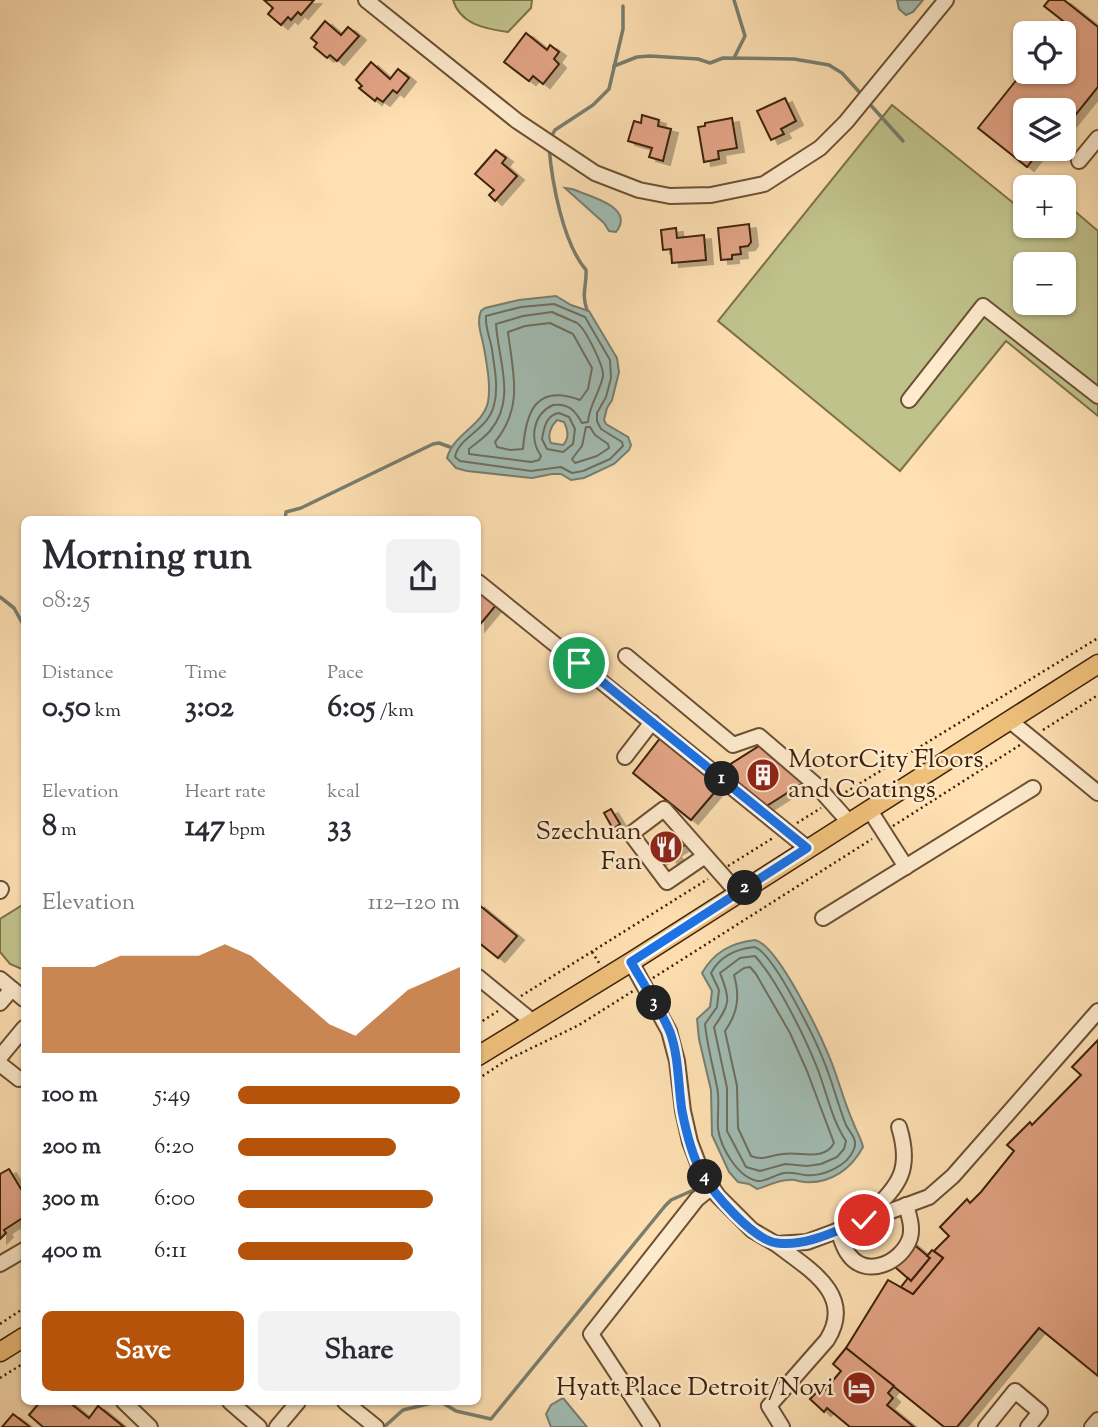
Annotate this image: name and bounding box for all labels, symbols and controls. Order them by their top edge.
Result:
map controls [1013,21,1076,315]
button: locate [1013,21,1076,84]
button: layers [1013,98,1076,161]
button: + [1013,175,1076,238]
button: − [1013,252,1076,315]
text: Morning run [42,532,252,586]
button: share [386,539,460,613]
text: 08:25 [42,585,90,618]
pin [549,633,609,693]
icon: arrive [560,644,598,682]
text: Distance [42,660,114,687]
text: Time [185,660,227,687]
text: Pace [327,660,364,687]
text: 0.50 [42,687,91,730]
text: 3:02 [185,687,234,730]
text: 6:05 [327,687,376,730]
text: km [91,698,121,725]
text: /km [376,698,414,725]
place label: MotorCity Floors and Coatings [788,742,984,809]
building icon: MotorCity Floors and Coatings [744,756,782,794]
pin: 1 [704,762,740,796]
text: 1 [718,765,725,792]
text: Elevation [42,779,119,806]
text: Heart rate [185,779,266,806]
text: kcal [327,779,360,806]
text: 8 [42,806,57,849]
text: 147 [185,806,225,849]
text: 33 [327,806,352,849]
place label: Szechuan Fan [536,814,642,881]
text: m [57,817,77,844]
text: bpm [225,817,266,844]
restaurant icon: Szechuan Fan [647,828,685,866]
pin: 2 [728,870,762,906]
text: 2 [740,874,749,901]
text: Elevation [42,887,135,920]
text: 112–120 m [368,887,460,920]
pin: 3 [636,986,672,1020]
text: 3 [650,989,657,1016]
text: 100 m [42,1079,98,1112]
text: 5:49 [154,1079,190,1112]
text: 200 m [42,1131,101,1164]
text: 6:20 [154,1131,194,1164]
pin: 4 [688,1160,722,1194]
text: 4 [700,1163,709,1190]
text: 300 m [42,1183,99,1216]
text: 6:00 [154,1183,195,1216]
pin [834,1190,894,1250]
icon: check [845,1201,883,1239]
text: 400 m [42,1235,102,1268]
text: 6:11 [154,1235,187,1268]
button: Save [42,1311,244,1391]
button: Share [258,1311,460,1391]
hotel icon: Hyatt Place Detroit/Novi [840,1369,878,1407]
place label: Hyatt Place Detroit/Novi [556,1370,834,1407]

